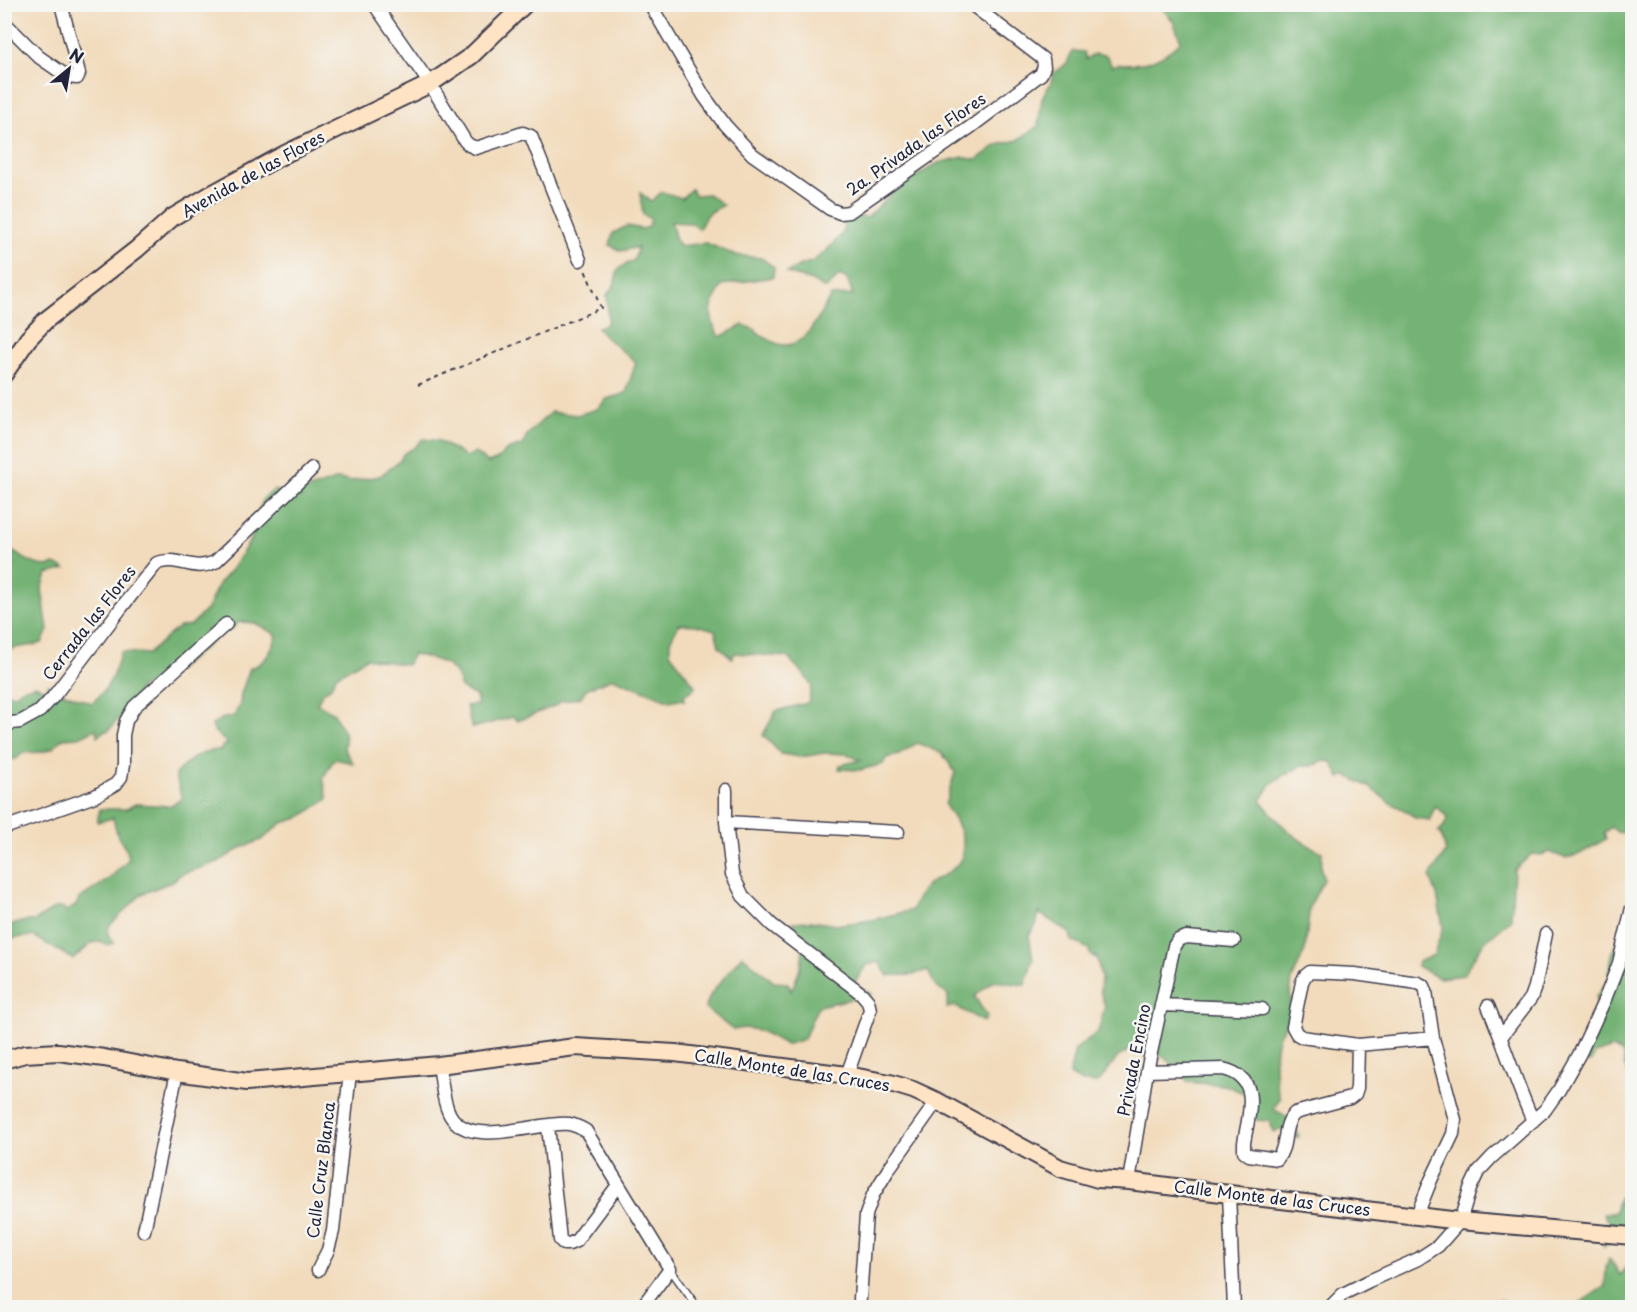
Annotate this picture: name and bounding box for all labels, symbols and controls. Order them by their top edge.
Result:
north arrow [39,39,99,99]
text: N [66,42,88,69]
street label: 2a. Privada las Flores [841,86,990,200]
street label: Avenida de las Flores [177,124,328,222]
street label: Cerrada las Flores [36,560,141,685]
street label: Privada Encino [1110,1002,1156,1118]
street label: Calle Monte de las Cruces [693,1042,892,1096]
street label: Calle Cruz Blanca [300,1100,340,1240]
street label: Calle Monte de las Cruces [1173,1173,1372,1221]

